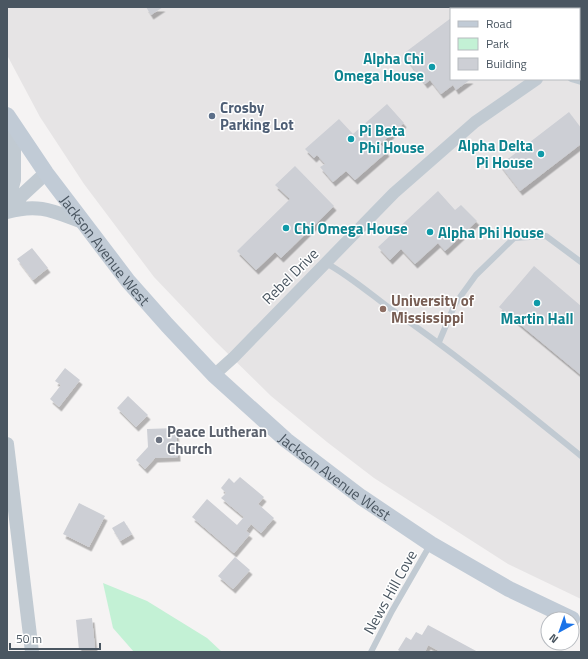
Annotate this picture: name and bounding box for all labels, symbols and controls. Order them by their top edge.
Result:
legend [450,8,580,80]
text: Road [486,14,512,33]
text: Park [486,34,509,53]
place label: Alpha Chi Omega House [334,47,424,87]
text: Building [486,54,527,73]
marker: Alpha Chi Omega House [427,62,437,72]
place label: Crosby Parking Lot [220,96,294,136]
marker: Crosby Parking Lot [207,111,217,121]
place label: Pi Beta Phi House [359,119,425,159]
marker: Pi Beta Phi House [346,134,356,144]
place label: Alpha Delta Pi House [458,134,533,174]
marker: Alpha Delta Pi House [536,149,546,159]
street label: Jackson Avenue West [55,190,156,311]
place label: Chi Omega House [294,217,408,240]
place label: Alpha Phi House [438,221,544,244]
marker: Chi Omega House [281,223,291,233]
marker: Alpha Phi House [425,227,435,237]
street label: Rebel Drive [257,243,323,309]
place label: University of Mississippi [391,289,475,329]
marker: Martin Hall [532,298,542,308]
marker: University of Mississippi [378,304,388,314]
place label: Martin Hall [501,307,573,330]
place label: Peace Lutheran Church [167,420,267,460]
street label: Jackson Avenue West [274,427,397,526]
marker: Peace Lutheran Church [154,435,164,445]
street label: News Hill Cove [357,546,423,638]
north arrow [540,611,580,651]
scale bar [10,625,100,651]
text: 50 m [16,629,42,648]
text: N [546,630,562,647]

